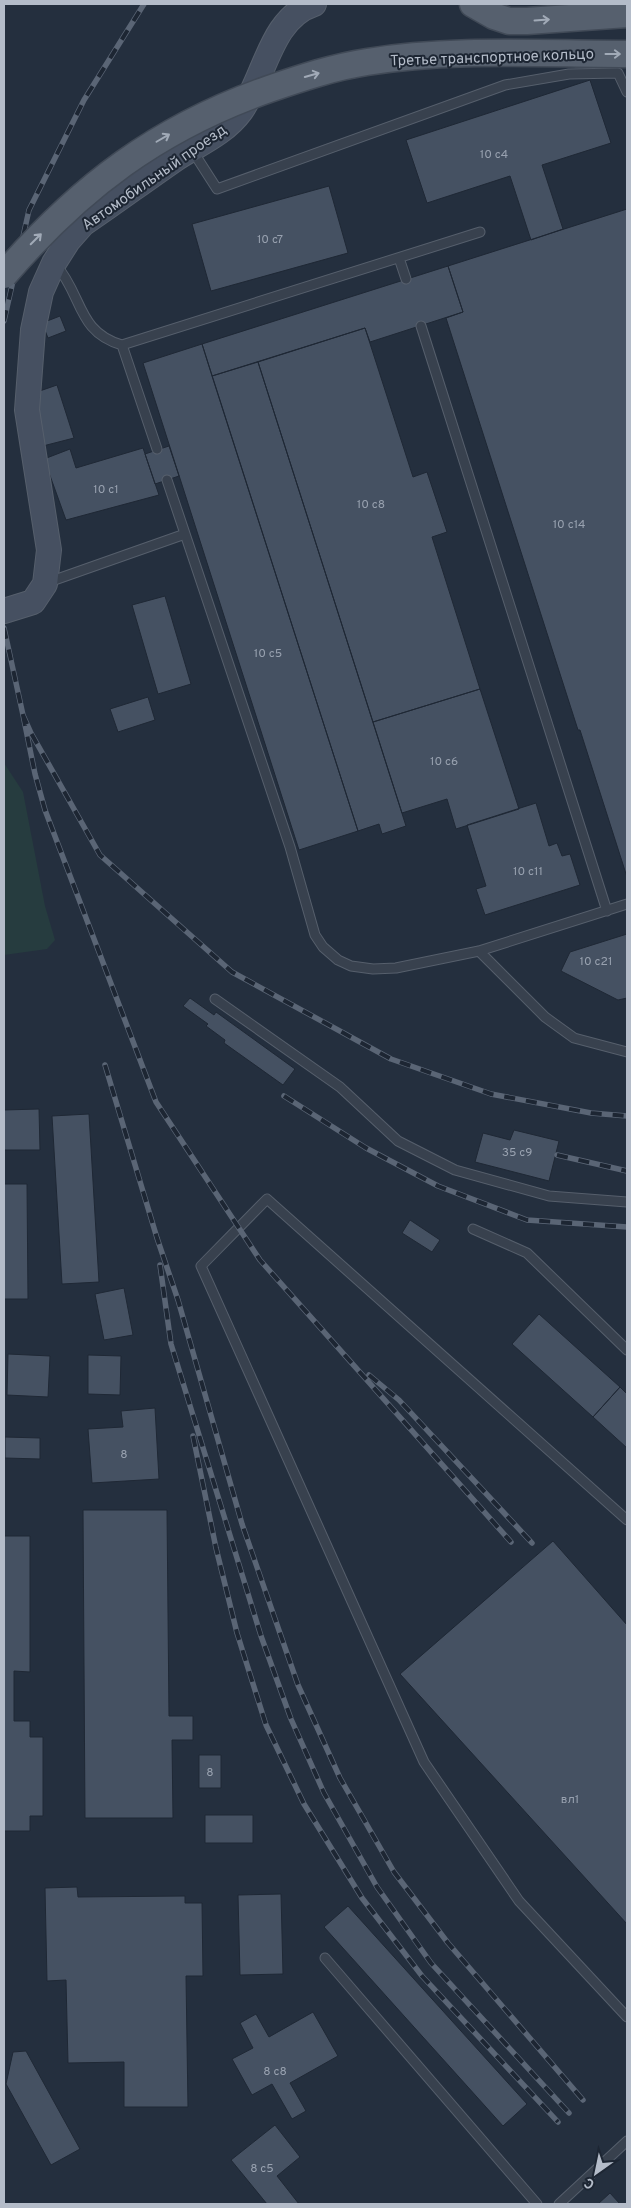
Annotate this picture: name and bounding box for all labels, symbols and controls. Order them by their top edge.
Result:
one-way arrow [534,16,550,25]
street label: Третье транспортное кольцо [390,45,594,72]
one-way arrow [604,49,620,59]
one-way arrow [304,69,320,79]
street label: Автомобильный проезд [79,121,231,235]
one-way arrow [155,132,169,142]
house number: 10 с4 [480,147,508,163]
one-way arrow [30,232,42,245]
house number: 10 с7 [257,232,283,248]
house number: 10 с1 [93,482,119,498]
house number: 10 с8 [357,497,385,513]
house number: 10 с14 [553,517,585,533]
house number: 10 с5 [254,646,282,662]
house number: 10 с6 [430,754,458,770]
house number: 10 с11 [513,864,543,880]
house number: 10 с21 [580,954,612,970]
house number: 35 с9 [502,1145,532,1161]
house number: 8 [120,1447,128,1463]
house number: 8 [206,1765,214,1781]
house number: вл1 [561,1792,579,1808]
house number: 8 с8 [263,2064,287,2080]
north arrow [571,2148,621,2198]
house number: 8 с5 [250,2161,274,2177]
text: С [581,2173,598,2192]

